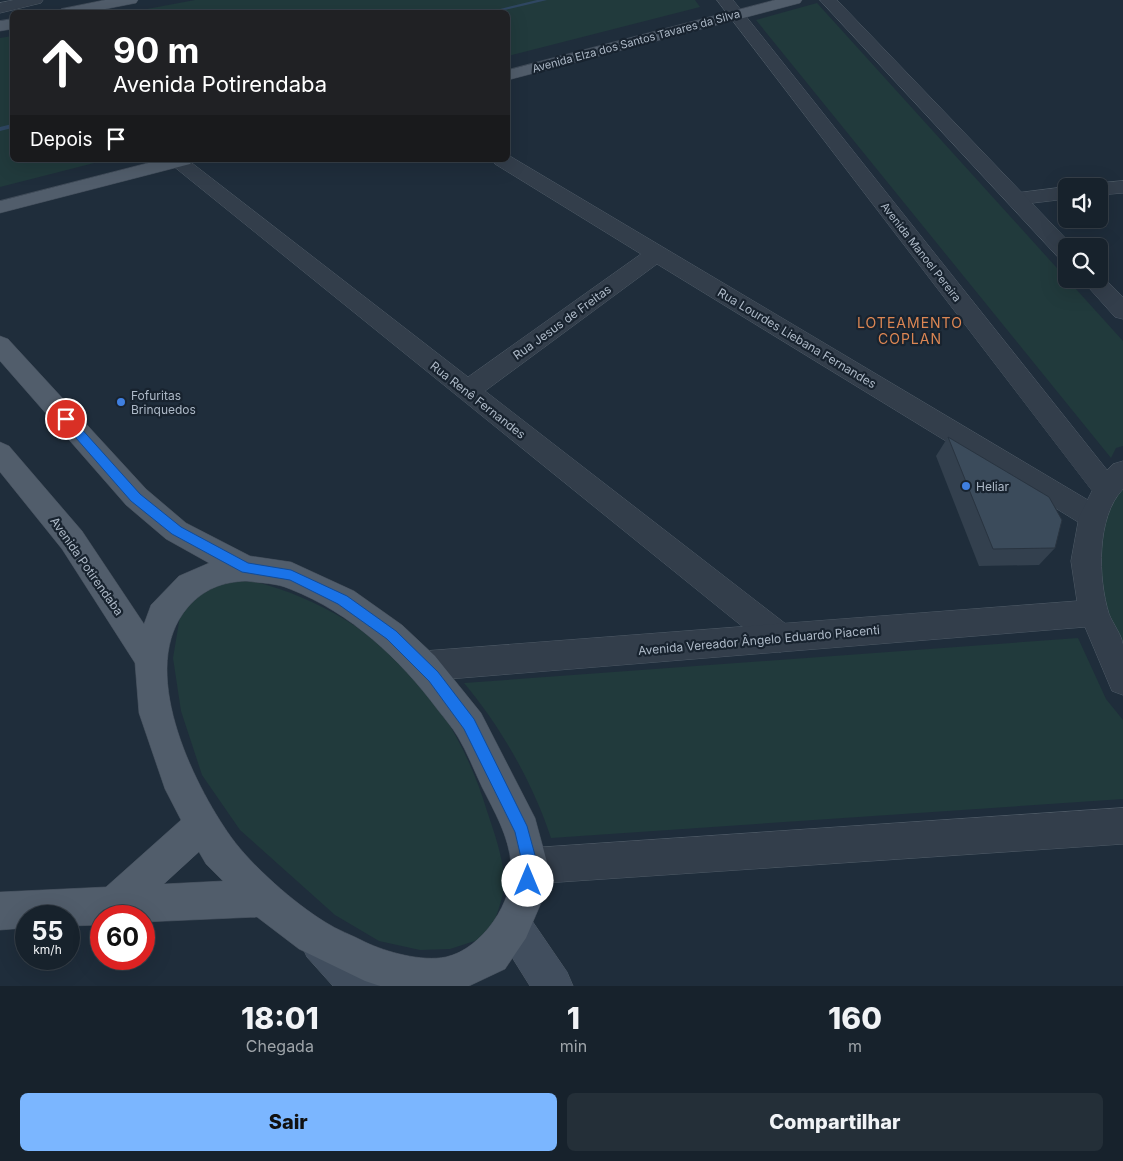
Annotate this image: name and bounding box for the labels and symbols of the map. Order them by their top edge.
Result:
street label: Avenida Elza dos Santos Tavares da Silva [531,6,741,76]
street label: Avenida Manoel Pereira [878,199,964,305]
street label: Rua Jesus de Freitas [510,281,614,363]
street label: Rua Lourdes Liebana Fernandes [715,285,879,391]
district label: LOTEAMENTO COPLAN [857,314,963,347]
street label: Rua Renê Fernandes [427,358,529,442]
place label: Fofuritas Brinquedos [131,388,196,417]
marker: Fofuritas Brinquedos [115,396,127,408]
pin [45,398,87,440]
place label: Heliar [976,479,1009,494]
marker: Heliar [960,480,972,492]
street label: Avenida Potirendaba [47,514,127,618]
street label: Avenida Vereador Ângelo Eduardo Piacenti [637,622,881,658]
position arrow [501,854,553,906]
speed limit sign: 60 [90,905,155,970]

